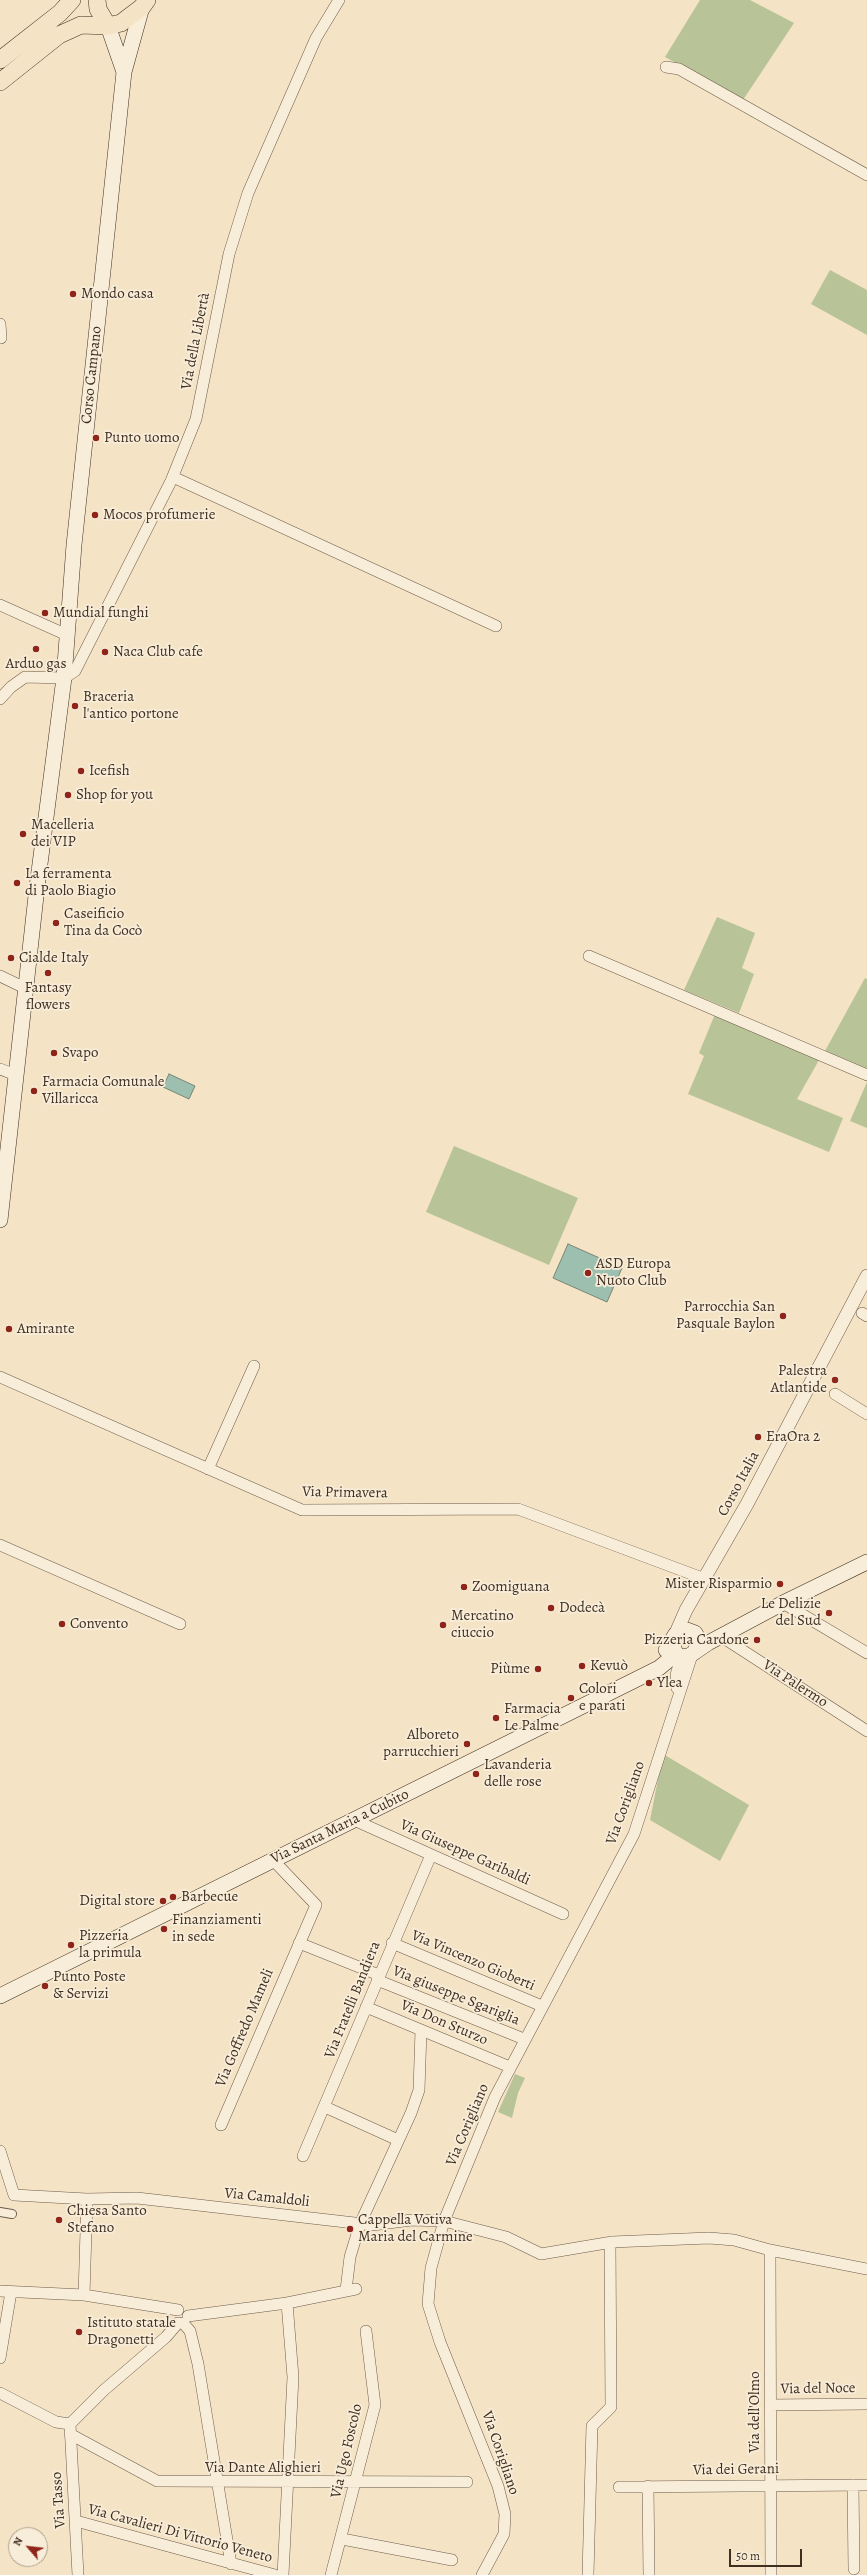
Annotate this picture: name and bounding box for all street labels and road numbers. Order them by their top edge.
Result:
street label: Via della Libertà [178,291,214,391]
street label: Corso Campano [78,325,106,425]
street label: Corso Italia [714,1448,764,1520]
street label: Via Primavera [302,1483,388,1503]
street label: Via Palermo [759,1656,831,1712]
street label: Via Corigliano [603,1759,649,1847]
street label: Via Santa Maria a Cubito [268,1786,412,1868]
street label: Via Giuseppe Garibaldi [397,1816,533,1890]
street label: Via Vincenzo Gioberti [408,1927,538,1995]
street label: Via Fratelli Bandiera [321,1939,385,2061]
street label: Via giuseppe Sgariglia [390,1962,522,2030]
street label: Via Goffredo Mameli [212,1966,278,2090]
street label: Via Don Sturzo [398,1997,490,2049]
street label: Via Corigliano [443,2081,493,2169]
street label: Via Camaldoli [223,2185,311,2211]
street label: Via dell'Olmo [746,2371,764,2453]
street label: Via del Noce [780,2379,856,2399]
street label: Via Ugo Foscolo [327,2402,367,2500]
street label: Via Corigliano [477,2409,523,2497]
street label: Via Dante Alighieri [205,2459,321,2477]
street label: Via dei Gerani [693,2460,779,2480]
street label: Via Tasso [48,2471,70,2529]
street label: Via Cavalieri Di Vittorio Veneto [86,2501,274,2567]

